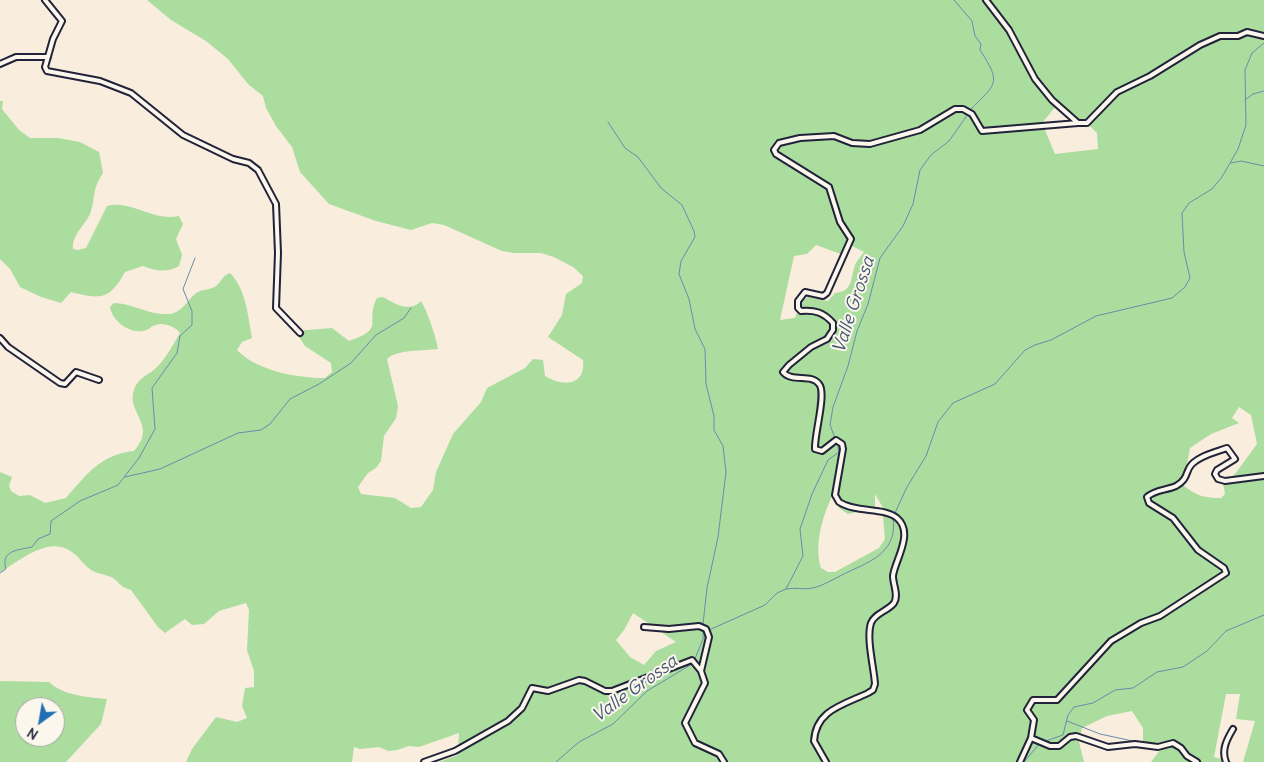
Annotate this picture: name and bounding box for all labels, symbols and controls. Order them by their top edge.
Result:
water label: Valle Grossa [828,254,880,356]
water label: Valle Grossa [588,651,682,727]
north arrow [15,697,65,747]
text: N [24,724,41,744]

